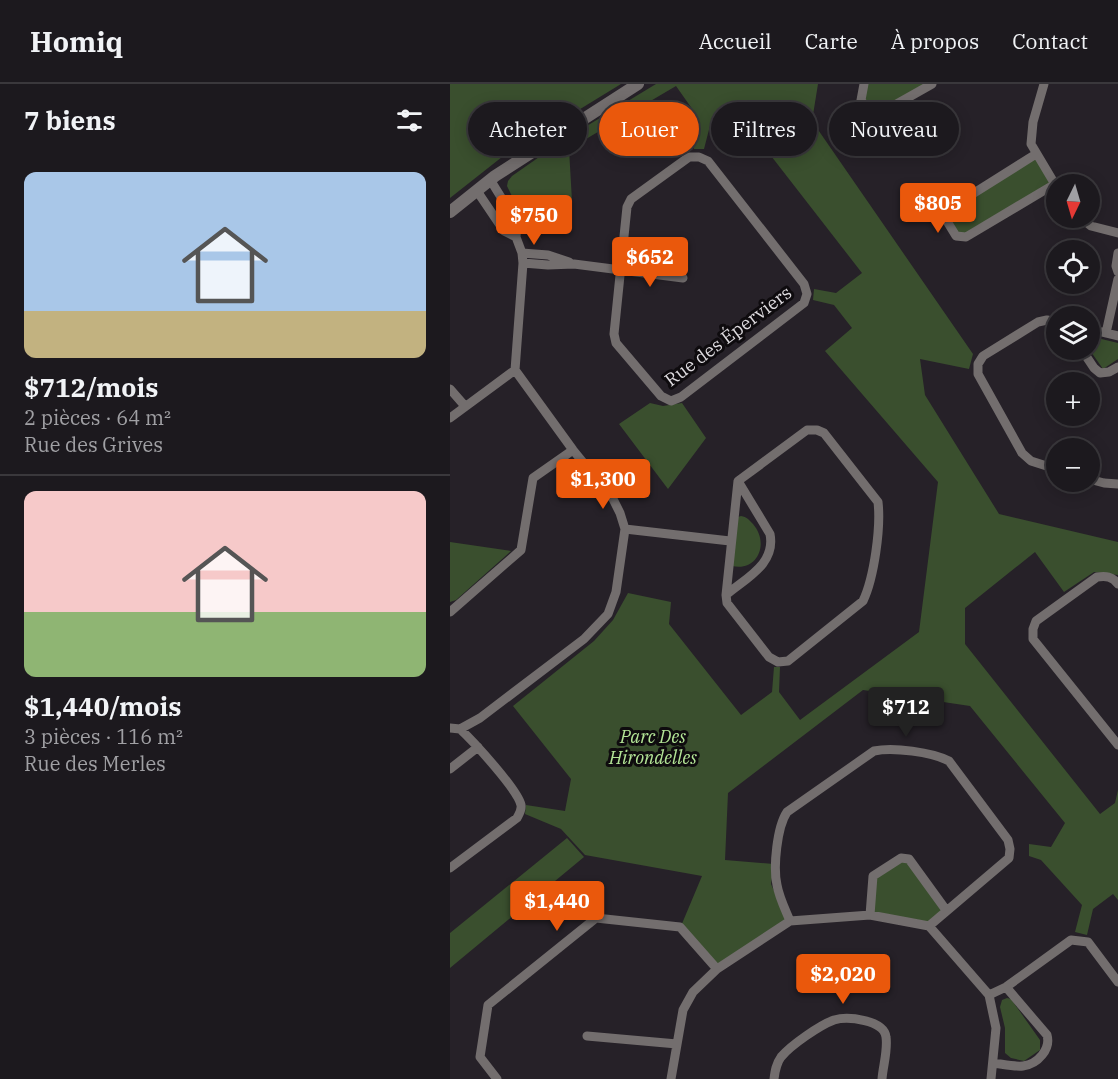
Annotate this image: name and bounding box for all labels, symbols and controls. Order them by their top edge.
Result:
text: Homiq [30,23,123,60]
text: Accueil [699,27,772,55]
text: Carte [805,27,858,55]
text: À propos [891,27,979,55]
text: Contact [1012,27,1088,55]
chip: Acheter [468,102,587,156]
chip: Louer [599,102,699,156]
chip: Filtres [711,102,817,156]
chip: Nouveau [829,102,959,156]
text: 7 biens [24,103,116,137]
icon: filters [393,104,426,137]
north arrow [1046,174,1100,228]
map controls [1046,174,1100,492]
pin: $805 [902,183,974,234]
text: $805 [914,189,962,216]
pin: $750 [498,195,570,246]
text: $750 [510,201,558,228]
icon: home [171,211,279,319]
pin: $652 [614,237,686,288]
button: locate [1046,240,1100,294]
text: $652 [626,243,674,270]
street label: Rue des Éperviers [660,281,796,391]
button: layers [1046,306,1100,360]
text: $712/mois [24,370,158,404]
button: + [1046,372,1100,426]
text: 2 pièces · 64 m² [24,404,171,431]
text: Rue des Grives [24,431,163,458]
button: − [1046,438,1100,492]
pin: $1,300 [554,459,652,510]
text: $1,300 [570,465,636,492]
icon: home [171,530,279,638]
pin: $712 [870,687,942,738]
text: $1,440/mois [24,689,181,723]
text: $712 [882,693,930,720]
text: 3 pièces · 116 m² [24,723,183,750]
park label: Parc Des Hirondelles [608,725,697,769]
text: Rue des Merles [24,750,166,777]
pin: $1,440 [508,881,606,932]
text: $1,440 [524,887,590,914]
pin: $2,020 [794,954,892,1005]
text: $2,020 [810,960,876,987]

